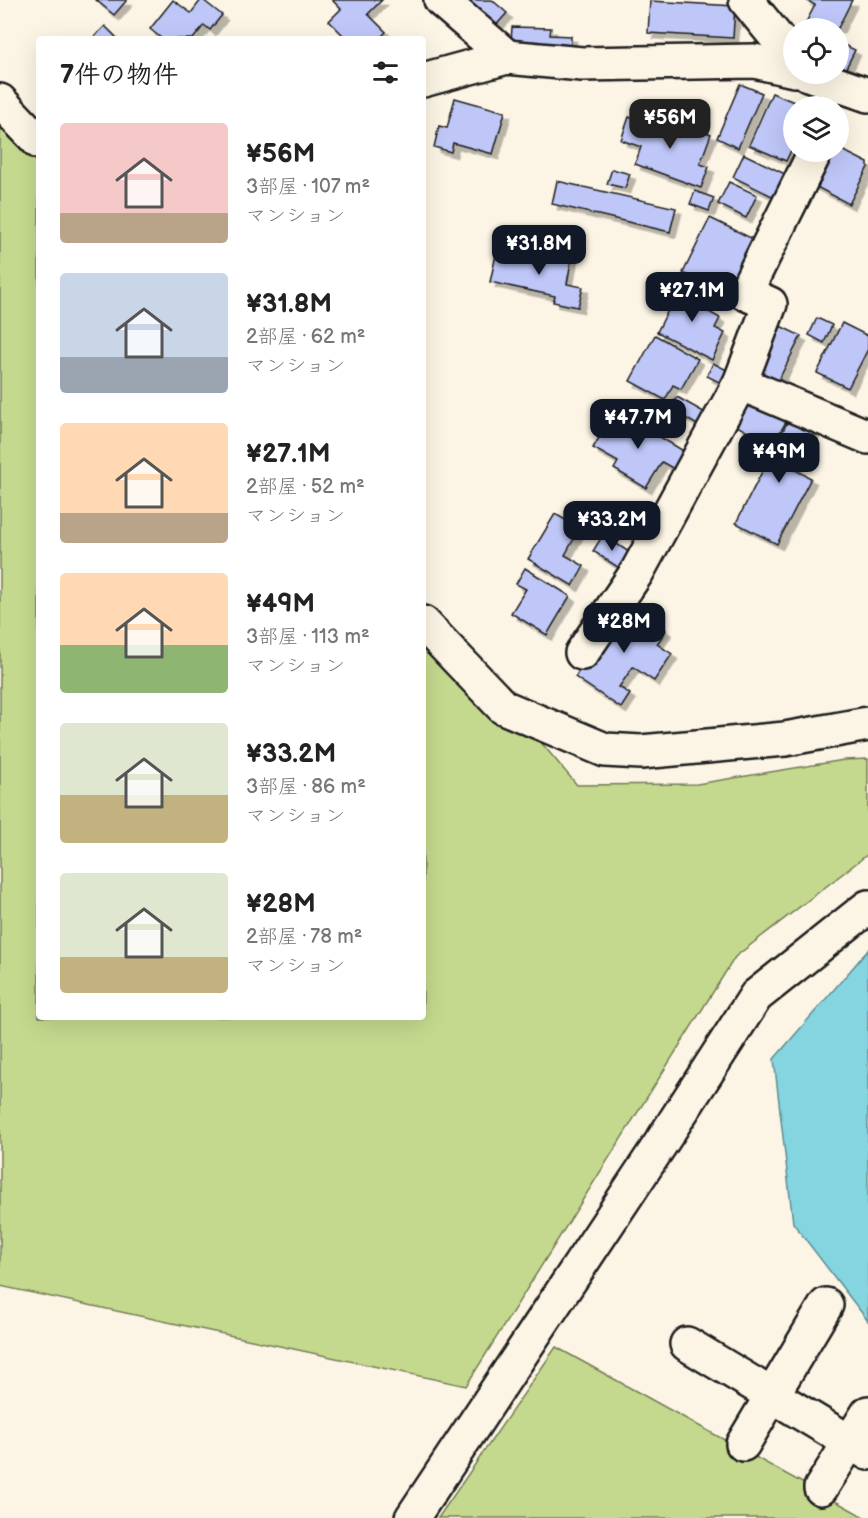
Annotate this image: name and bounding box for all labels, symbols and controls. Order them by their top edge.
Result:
map controls [783,18,849,162]
button: locate [783,18,849,84]
icon: filters [369,56,402,89]
text: 7件の物件 [60,60,178,91]
button: layers [783,96,849,162]
pin: ¥56M [634,99,706,150]
text: ¥56M [643,106,697,130]
text: ¥56M [246,139,315,170]
icon: home [108,147,180,219]
text: 3部屋 · 107 m² [246,175,370,199]
text: マンション [246,204,345,228]
pin: ¥31.8M [490,225,588,276]
text: ¥31.8M [506,232,572,256]
pin: ¥27.1M [643,272,741,323]
text: ¥27.1M [660,279,724,303]
text: ¥31.8M [246,289,332,320]
icon: home [108,297,180,369]
text: 2部屋 · 62 m² [246,325,365,349]
text: マンション [246,354,345,378]
pin: ¥47.7M [589,399,687,450]
text: ¥47.7M [604,406,672,430]
pin: ¥49M [743,433,815,484]
text: ¥27.1M [246,439,330,470]
text: ¥49M [752,440,806,464]
icon: home [108,447,180,519]
text: 2部屋 · 52 m² [246,475,365,499]
pin: ¥33.2M [563,501,661,552]
text: マンション [246,504,345,528]
text: ¥33.2M [577,508,647,532]
text: ¥49M [246,589,315,620]
icon: home [108,597,180,669]
pin: ¥28M [588,603,660,654]
text: ¥28M [597,610,651,634]
text: 3部屋 · 113 m² [246,625,370,649]
text: マンション [246,654,345,678]
text: ¥33.2M [246,739,336,770]
icon: home [108,747,180,819]
text: 3部屋 · 86 m² [246,775,366,799]
text: マンション [246,804,345,828]
text: ¥28M [246,889,316,920]
icon: home [108,897,180,969]
text: 2部屋 · 78 m² [246,925,362,949]
text: マンション [246,954,345,978]

